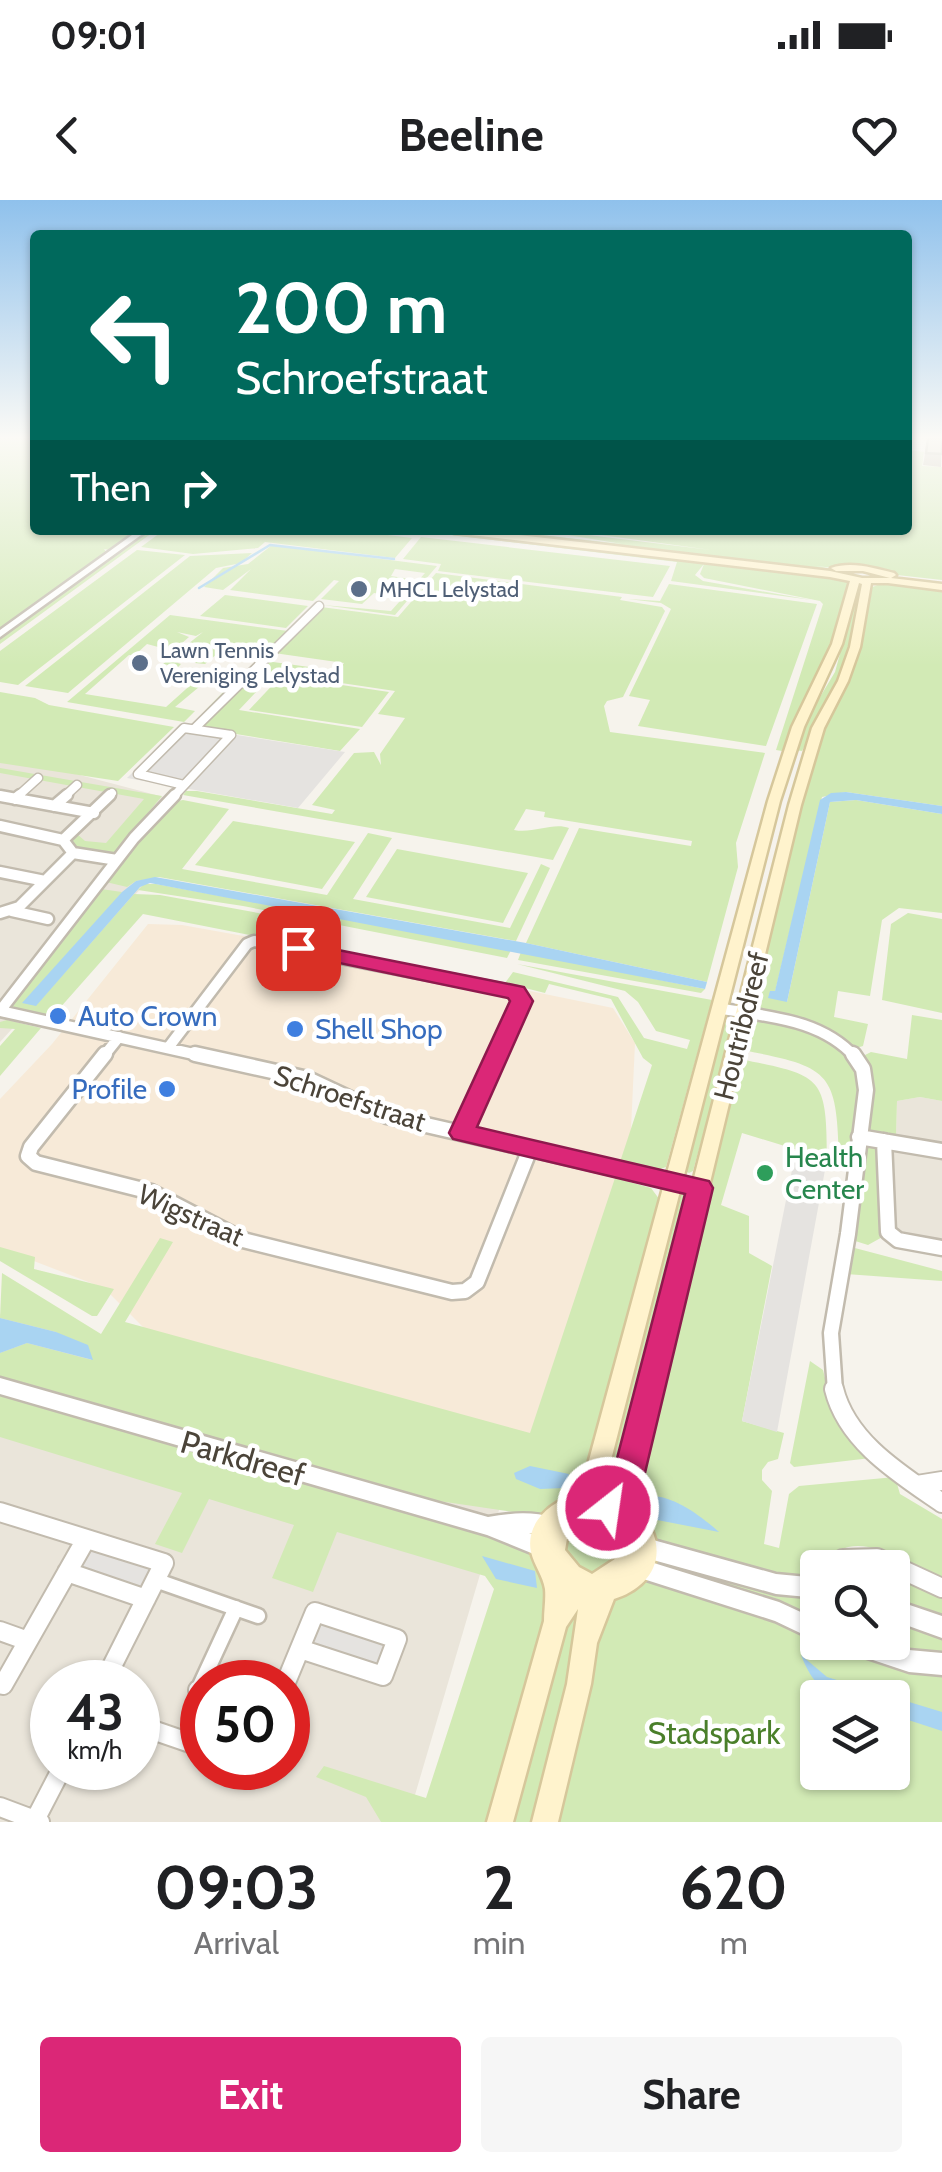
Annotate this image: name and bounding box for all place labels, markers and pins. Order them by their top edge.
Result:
place label: MHCL Lelystad [379,576,519,603]
marker: MHCL Lelystad [348,578,370,600]
place label: Lawn Tennis Vereniging Lelystad [160,637,340,689]
marker: Lawn Tennis Vereniging Lelystad [129,652,151,674]
pin [256,906,341,991]
place label: Auto Crown [78,999,217,1033]
marker: Auto Crown [47,1005,69,1027]
place label: Shell Shop [315,1012,443,1046]
marker: Shell Shop [284,1018,306,1040]
place label: Profile [71,1072,147,1106]
marker: Profile [156,1078,178,1100]
place label: Health Center [785,1140,864,1206]
marker: Health Center [754,1162,776,1184]

